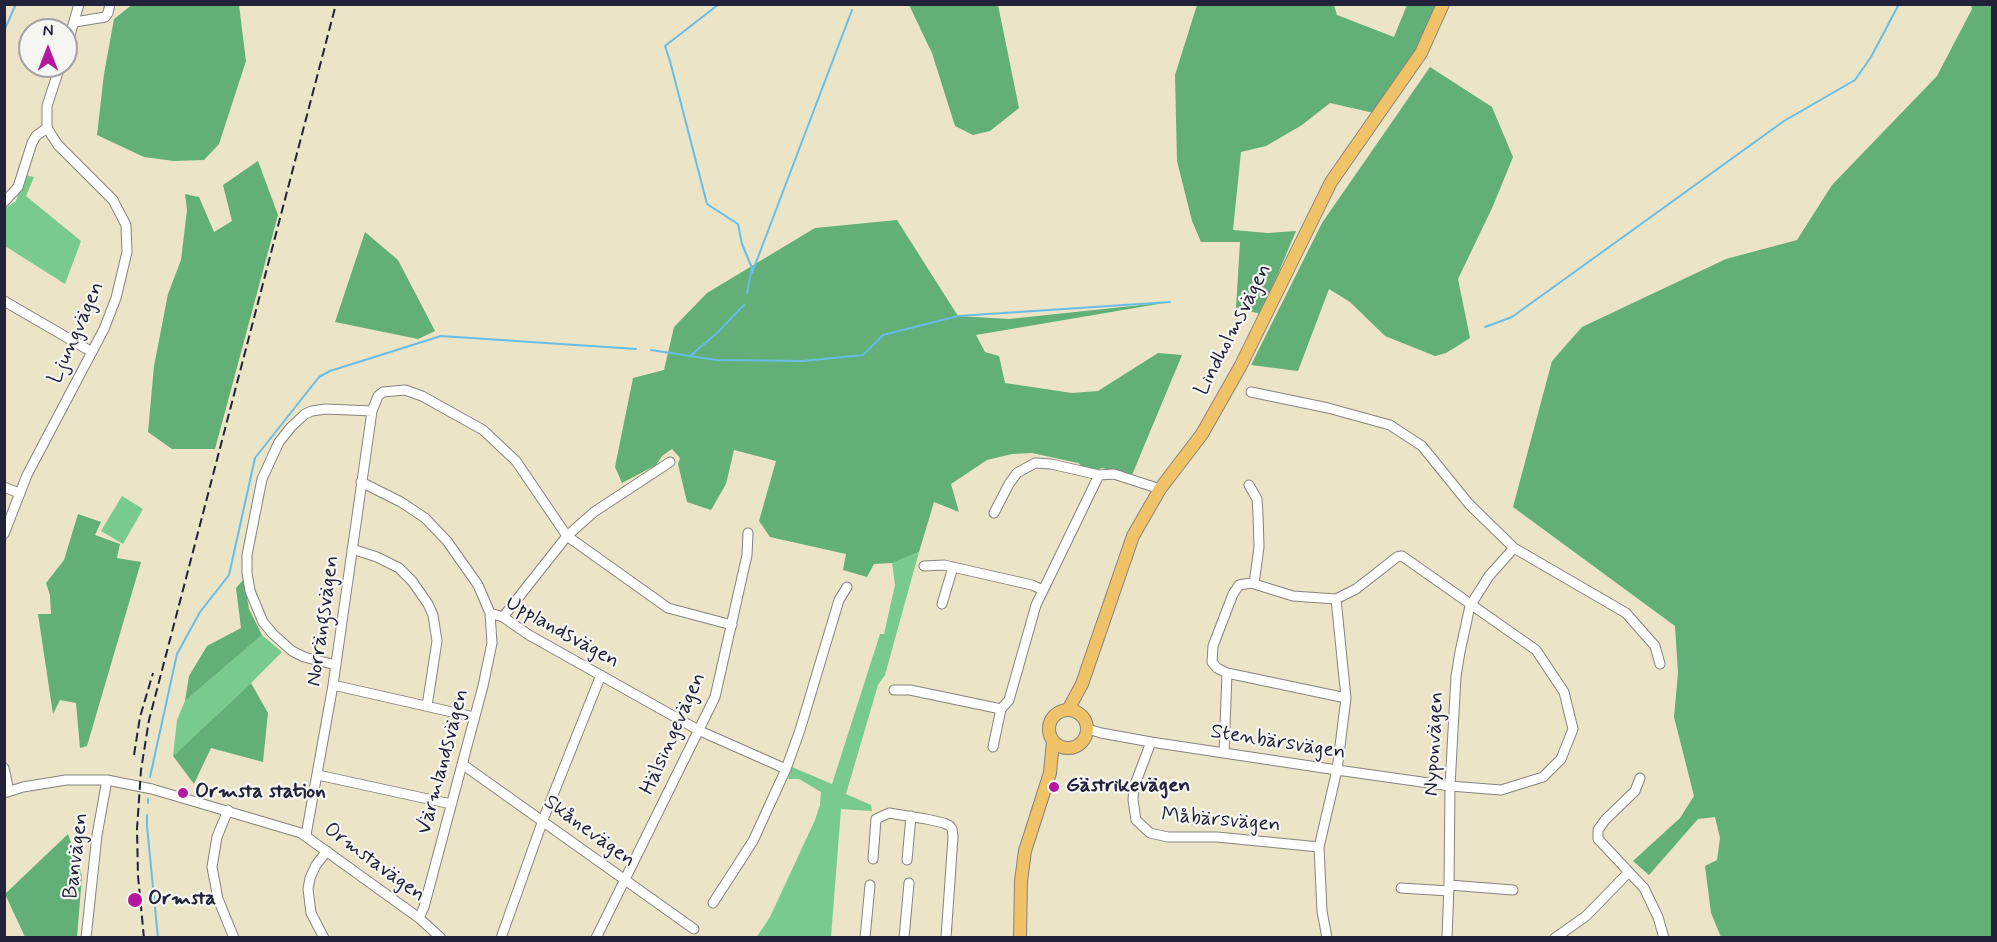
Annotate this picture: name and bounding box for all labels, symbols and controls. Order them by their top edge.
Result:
north arrow [18,18,78,78]
text: N [43,21,53,42]
street label: Lindholmsvägen [1190,260,1278,400]
street label: Ljungvägen [43,278,111,388]
street label: Norrängsvägen [302,554,346,688]
street label: Upplandsvägen [501,591,623,675]
street label: Hälsingevägen [636,669,712,799]
street label: Värmlandsvägen [412,687,476,837]
street label: Nyponvägen [1420,691,1450,797]
street label: Stenbärsvägen [1209,720,1347,766]
place label: Gästrikevägen [1066,774,1190,800]
place label: Ormsta station [195,780,326,806]
marker: Gästrikevägen [1047,780,1061,794]
marker: Ormsta station [176,786,190,800]
street label: Skånevägen [538,790,640,874]
street label: Måbärsvägen [1160,803,1282,839]
street label: Banvägen [59,811,95,901]
street label: Ormstavägen [318,818,430,908]
place label: Ormsta [148,887,216,913]
marker: Ormsta [126,891,144,909]

